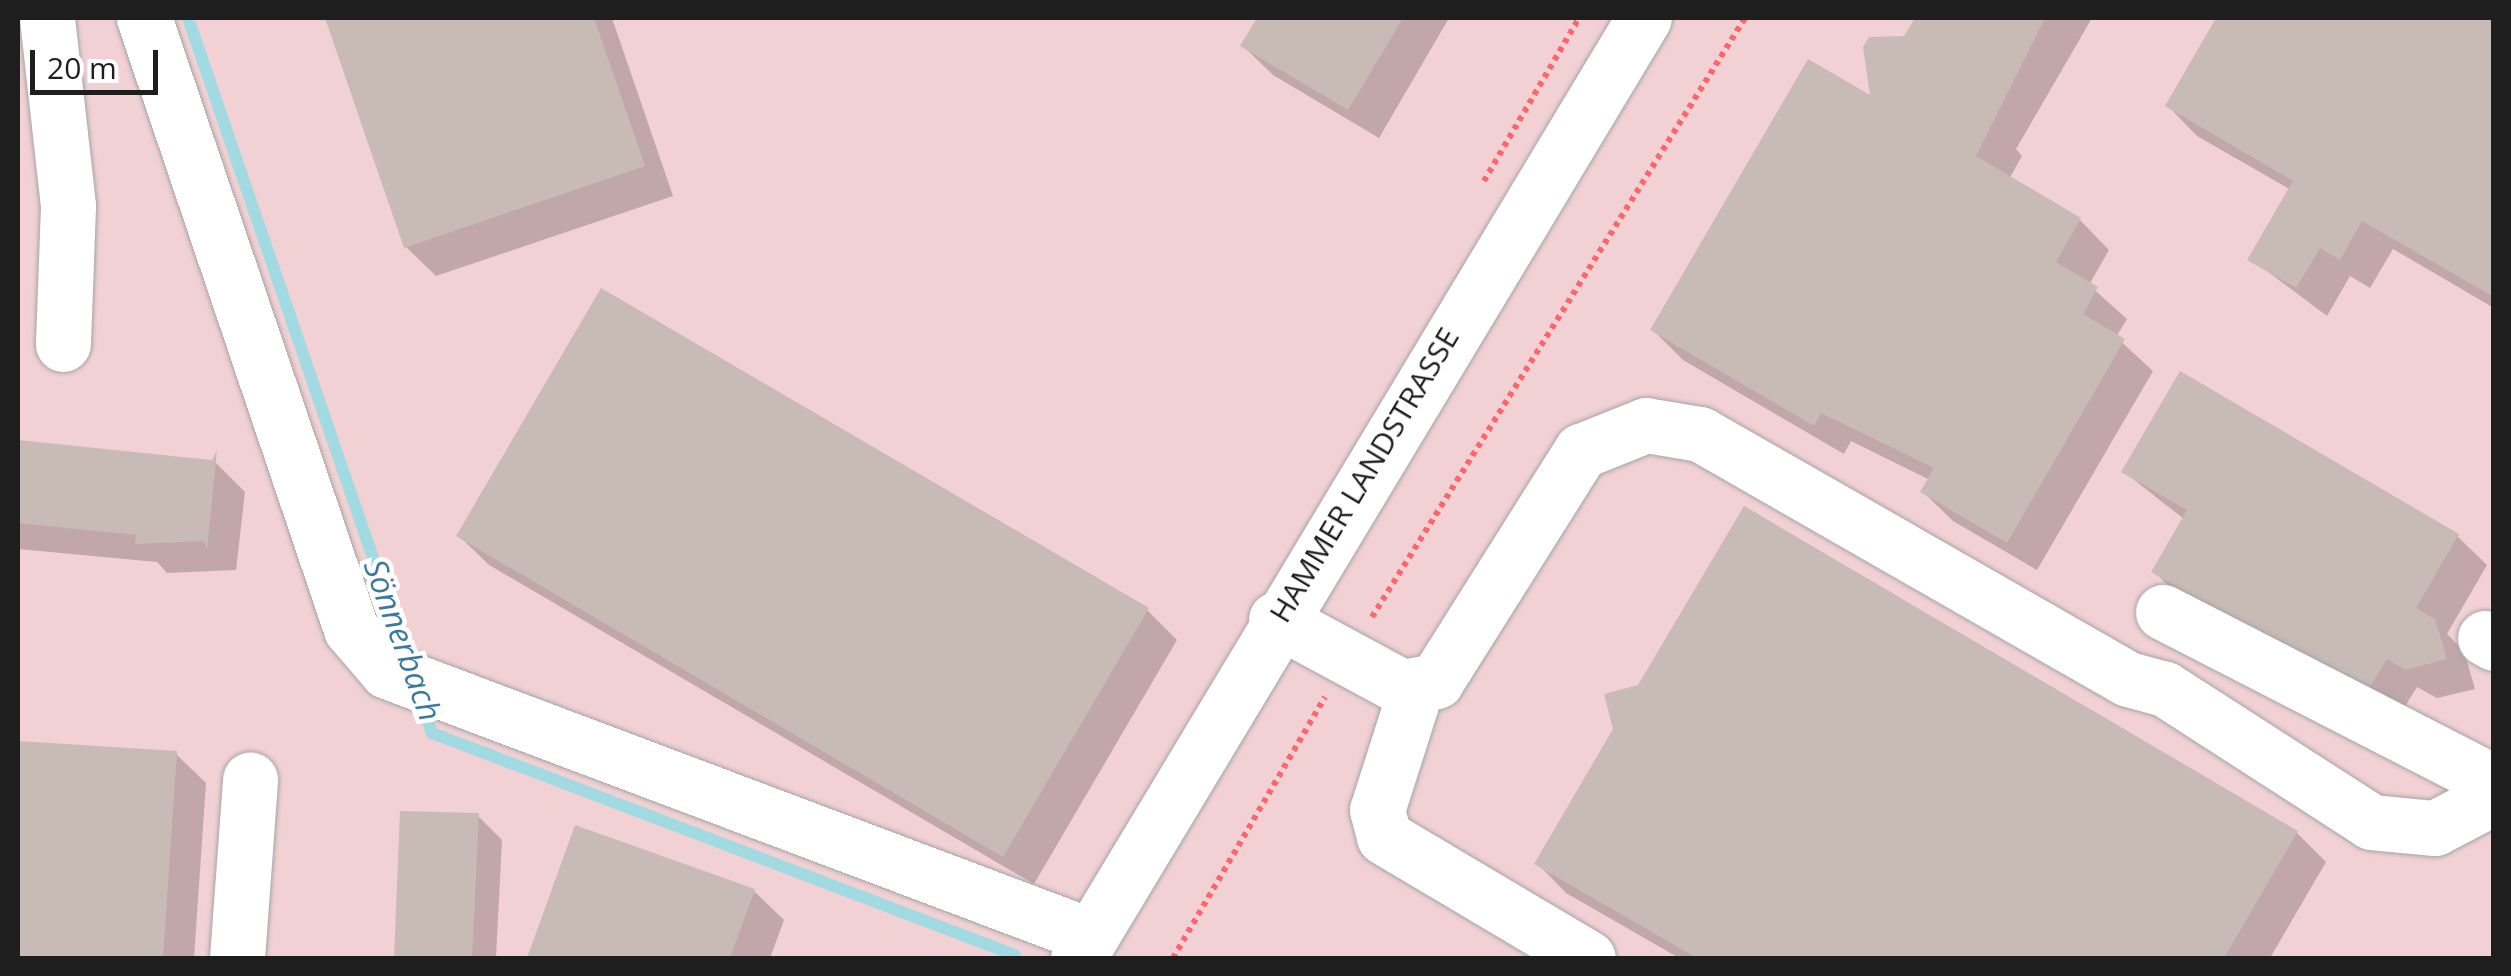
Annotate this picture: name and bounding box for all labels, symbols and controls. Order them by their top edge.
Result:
scale bar [35,30,162,92]
text: 20 m [47,47,117,88]
street label: HAMMER LANDSTRASSE [1262,321,1466,629]
water label: Sönnerbach [356,554,450,726]

